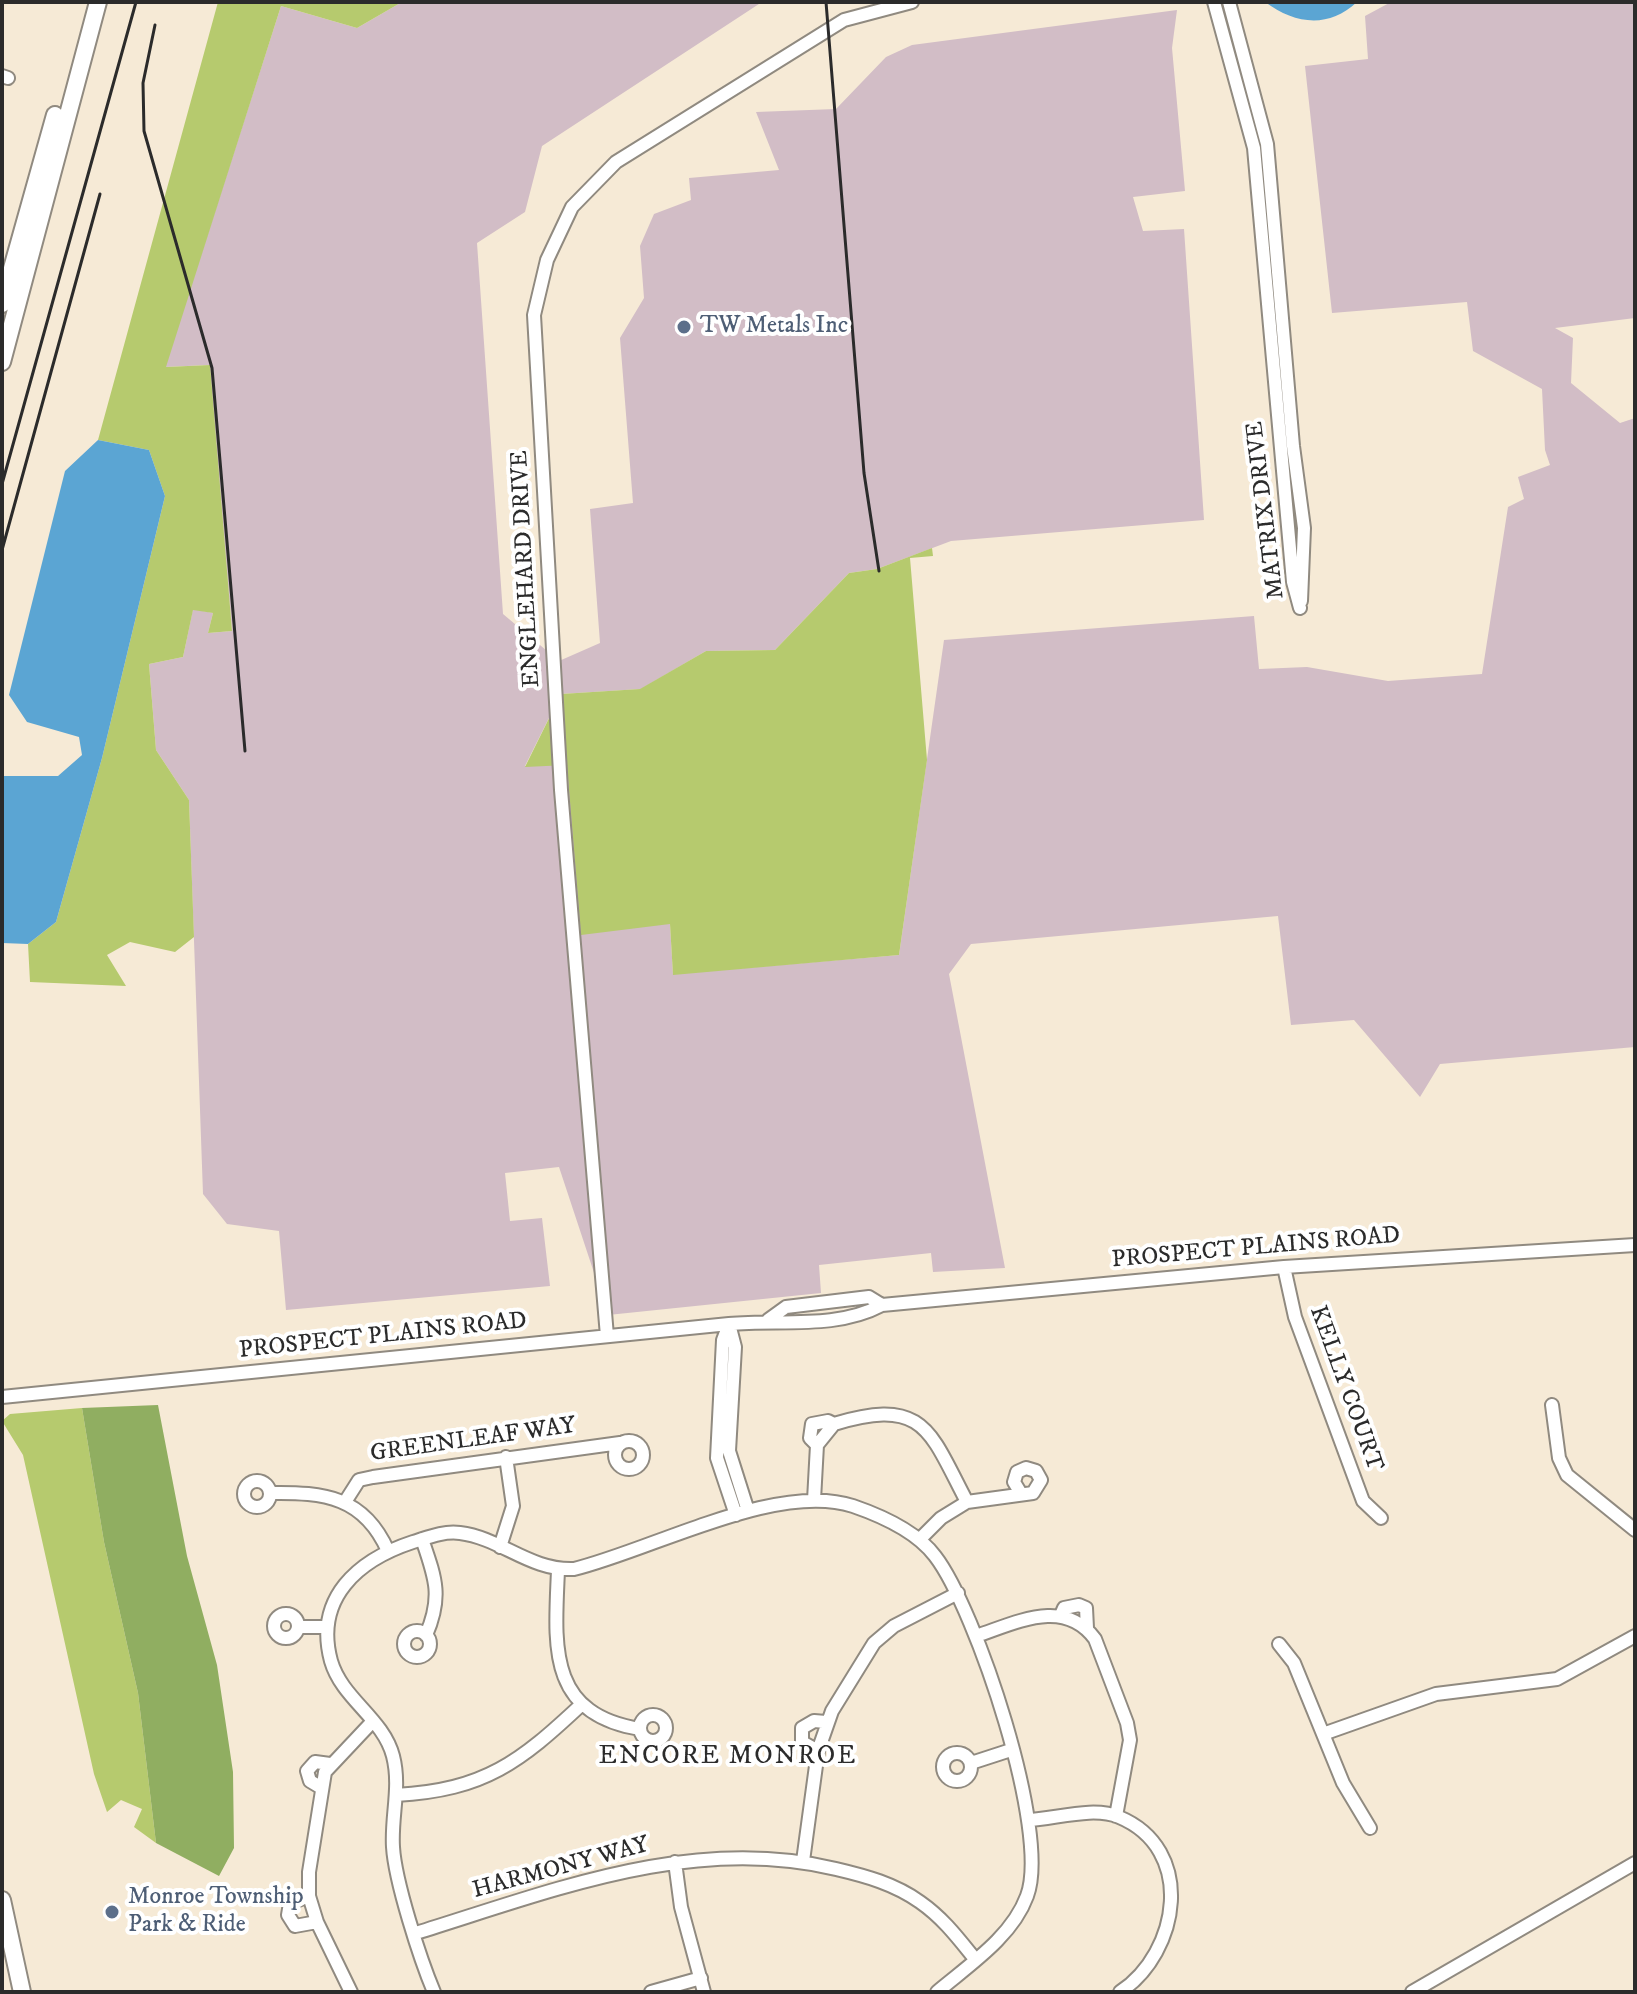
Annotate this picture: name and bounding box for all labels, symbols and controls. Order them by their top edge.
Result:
place label: TW Metals Inc [700,313,848,341]
marker: TW Metals Inc [675,318,693,336]
street label: MATRIX DRIVE [1242,419,1292,601]
street label: ENGLEHARD DRIVE [506,450,548,688]
street label: PROSPECT PLAINS ROAD [1111,1222,1401,1276]
street label: KELLY COURT [1302,1302,1388,1476]
street label: PROSPECT PLAINS ROAD [238,1308,528,1366]
street label: GREENLEAF WAY [368,1412,578,1470]
district label: ENCORE MONROE [599,1742,857,1774]
street label: HARMONY WAY [470,1832,652,1906]
place label: Monroe Township Park & Ride [128,1884,303,1940]
marker: Monroe Township Park & Ride [103,1903,121,1921]

